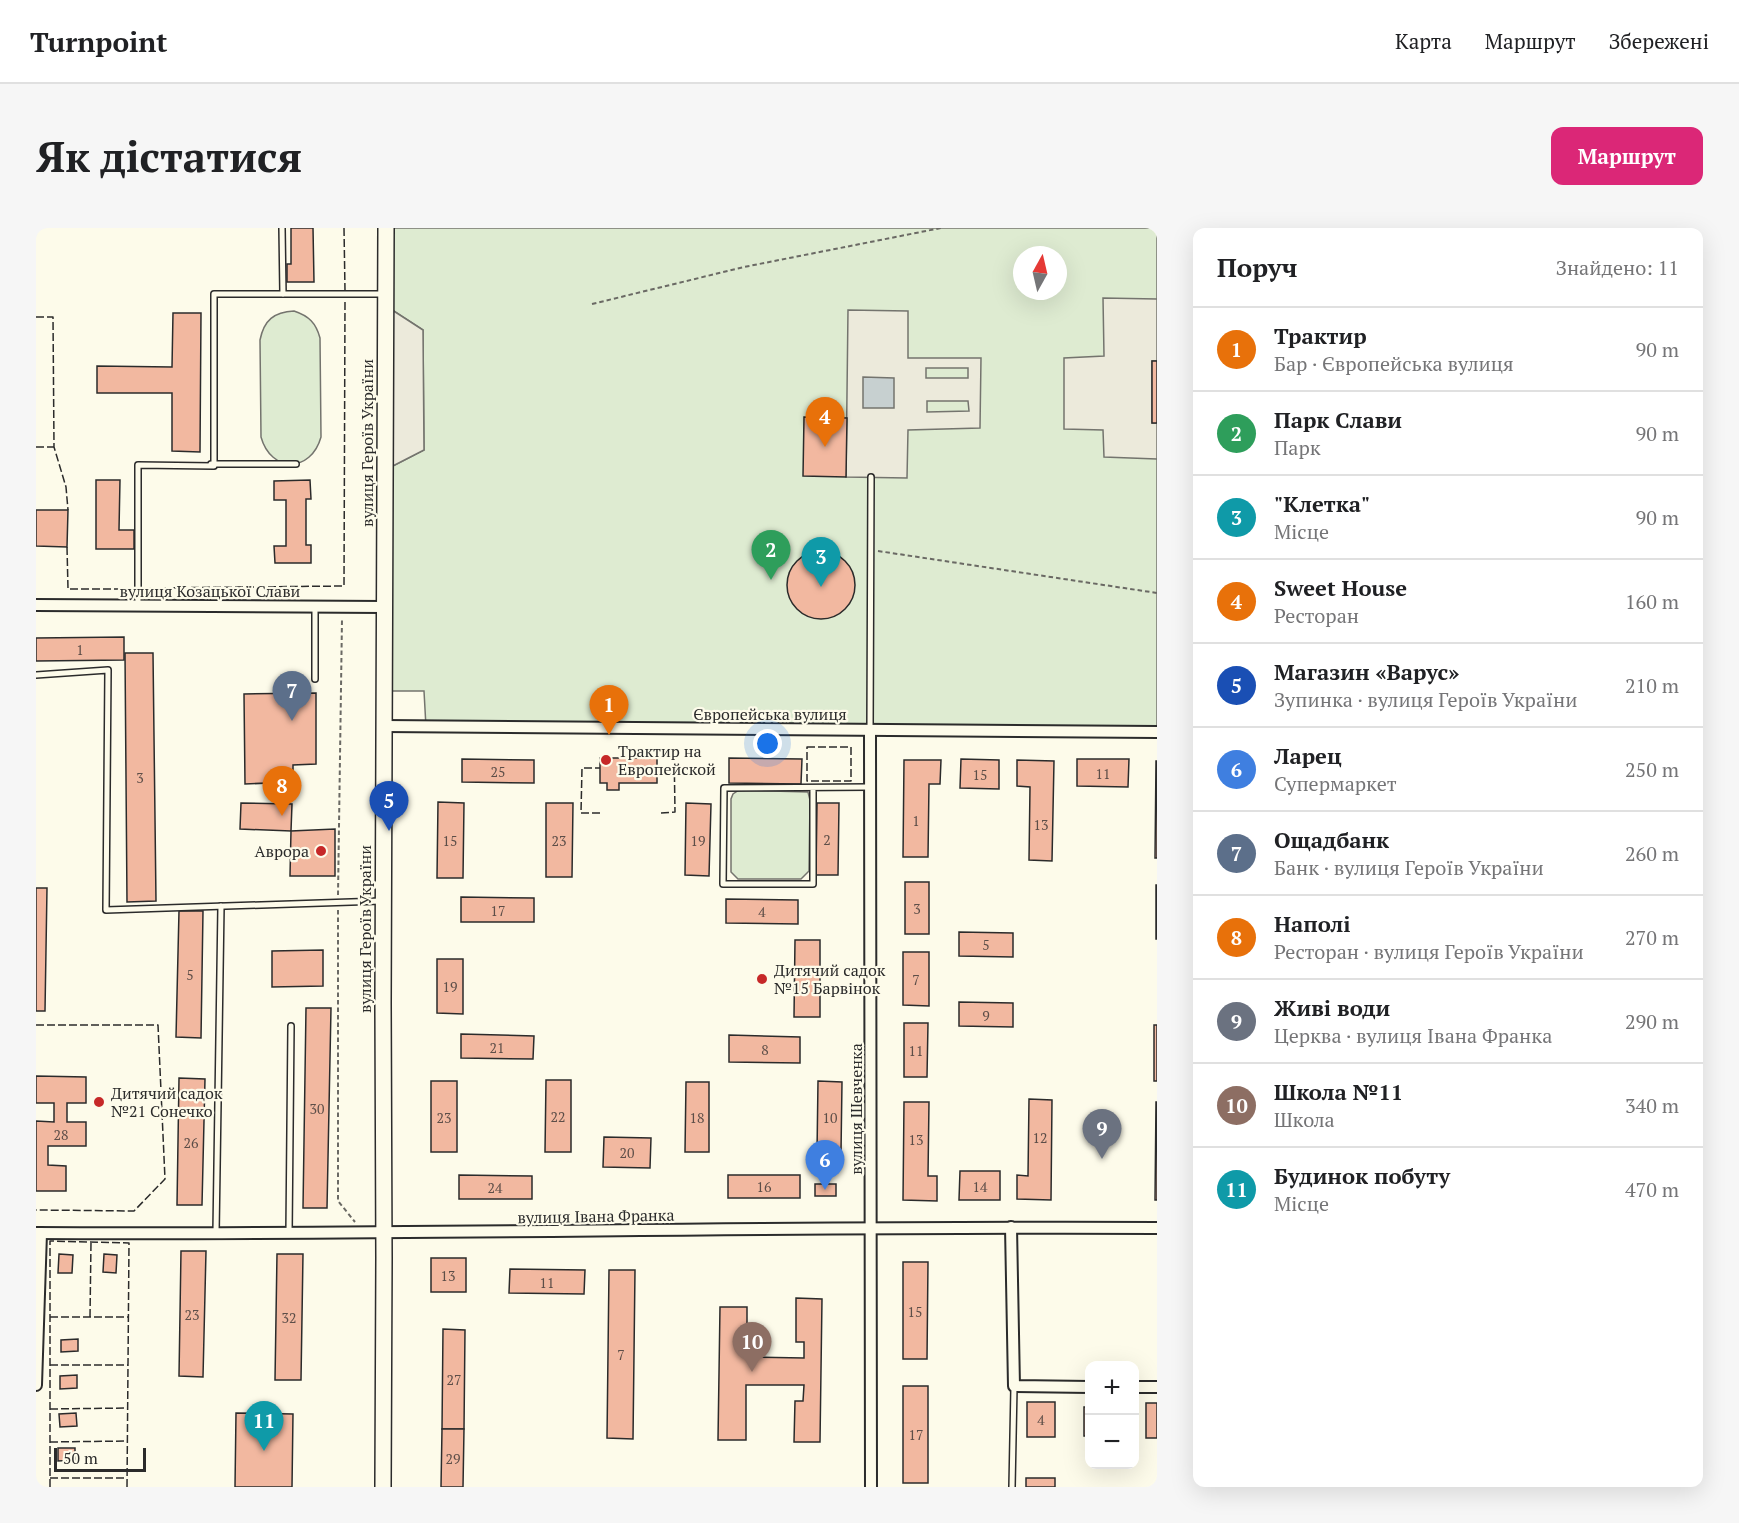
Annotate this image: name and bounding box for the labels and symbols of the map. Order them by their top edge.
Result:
north arrow [1013,246,1067,300]
street label: вулиця Героїв України [356,359,378,527]
pin: 4 [806,398,844,447]
pin: 2 [752,530,790,580]
pin: 3 [802,538,840,587]
street label: вулиця Козацької Слави [120,580,301,602]
house number: 1 [76,640,84,659]
pin: 7 [272,672,312,721]
pin: 1 [590,686,628,735]
street label: Європейська вулиця [693,703,847,725]
your location [753,729,782,758]
place label: Трактир на Европейской [618,740,716,780]
marker: Трактир на Европейской [599,753,613,767]
house number: 25 [491,762,505,781]
house number: 11 [1096,764,1110,783]
house number: 15 [973,765,987,784]
pin: 8 [262,766,302,816]
house number: 3 [136,768,144,787]
pin: 5 [370,782,408,831]
house number: 1 [912,811,920,830]
house number: 13 [1034,815,1048,834]
house number: 2 [823,830,831,849]
house number: 15 [443,831,457,850]
house number: 23 [552,831,566,850]
house number: 19 [691,831,705,850]
place label: Аврора [255,840,309,862]
marker: Аврора [314,844,328,858]
street label: вулиця Героїв України [354,845,376,1013]
house number: 3 [913,899,921,918]
house number: 17 [491,901,505,920]
house number: 4 [758,902,766,921]
house number: 5 [982,935,990,954]
place label: Дитячий садок №15 Барвінок [774,959,886,999]
house number: 5 [186,965,194,984]
house number: 7 [912,970,920,989]
marker: Дитячий садок №15 Барвінок [755,972,769,986]
house number: 19 [443,977,457,996]
house number: 9 [982,1006,990,1025]
house number: 21 [490,1038,504,1057]
house number: 8 [761,1040,769,1059]
house number: 11 [909,1041,923,1060]
street label: вулиця Шевченка [845,1043,867,1175]
place label: Дитячий садок №21 Сонечко [111,1082,223,1122]
marker: Дитячий садок №21 Сонечко [92,1095,106,1109]
house number: 30 [310,1099,324,1118]
house number: 22 [551,1107,565,1126]
house number: 23 [437,1108,451,1127]
house number: 18 [690,1108,704,1127]
house number: 10 [823,1108,837,1127]
pin: 9 [1082,1110,1122,1159]
house number: 28 [54,1125,68,1144]
house number: 12 [1033,1128,1047,1147]
house number: 13 [909,1130,923,1149]
house number: 26 [184,1133,199,1152]
pin: 6 [806,1140,844,1190]
house number: 20 [620,1143,634,1162]
house number: 16 [757,1177,772,1196]
house number: 14 [973,1177,988,1196]
house number: 24 [488,1178,503,1197]
street label: вулиця Івана Франка [517,1204,675,1228]
house number: 13 [441,1266,455,1285]
house number: 11 [540,1273,554,1292]
house number: 15 [908,1302,922,1321]
house number: 23 [185,1305,199,1324]
house number: 32 [282,1308,296,1327]
pin: 10 [732,1322,772,1372]
house number: 7 [617,1345,625,1364]
house number: 27 [447,1370,461,1389]
pin: 11 [244,1402,284,1451]
house number: 4 [1037,1410,1045,1429]
house number: 17 [909,1425,923,1444]
scale bar [54,1445,146,1472]
house number: 29 [446,1449,460,1468]

